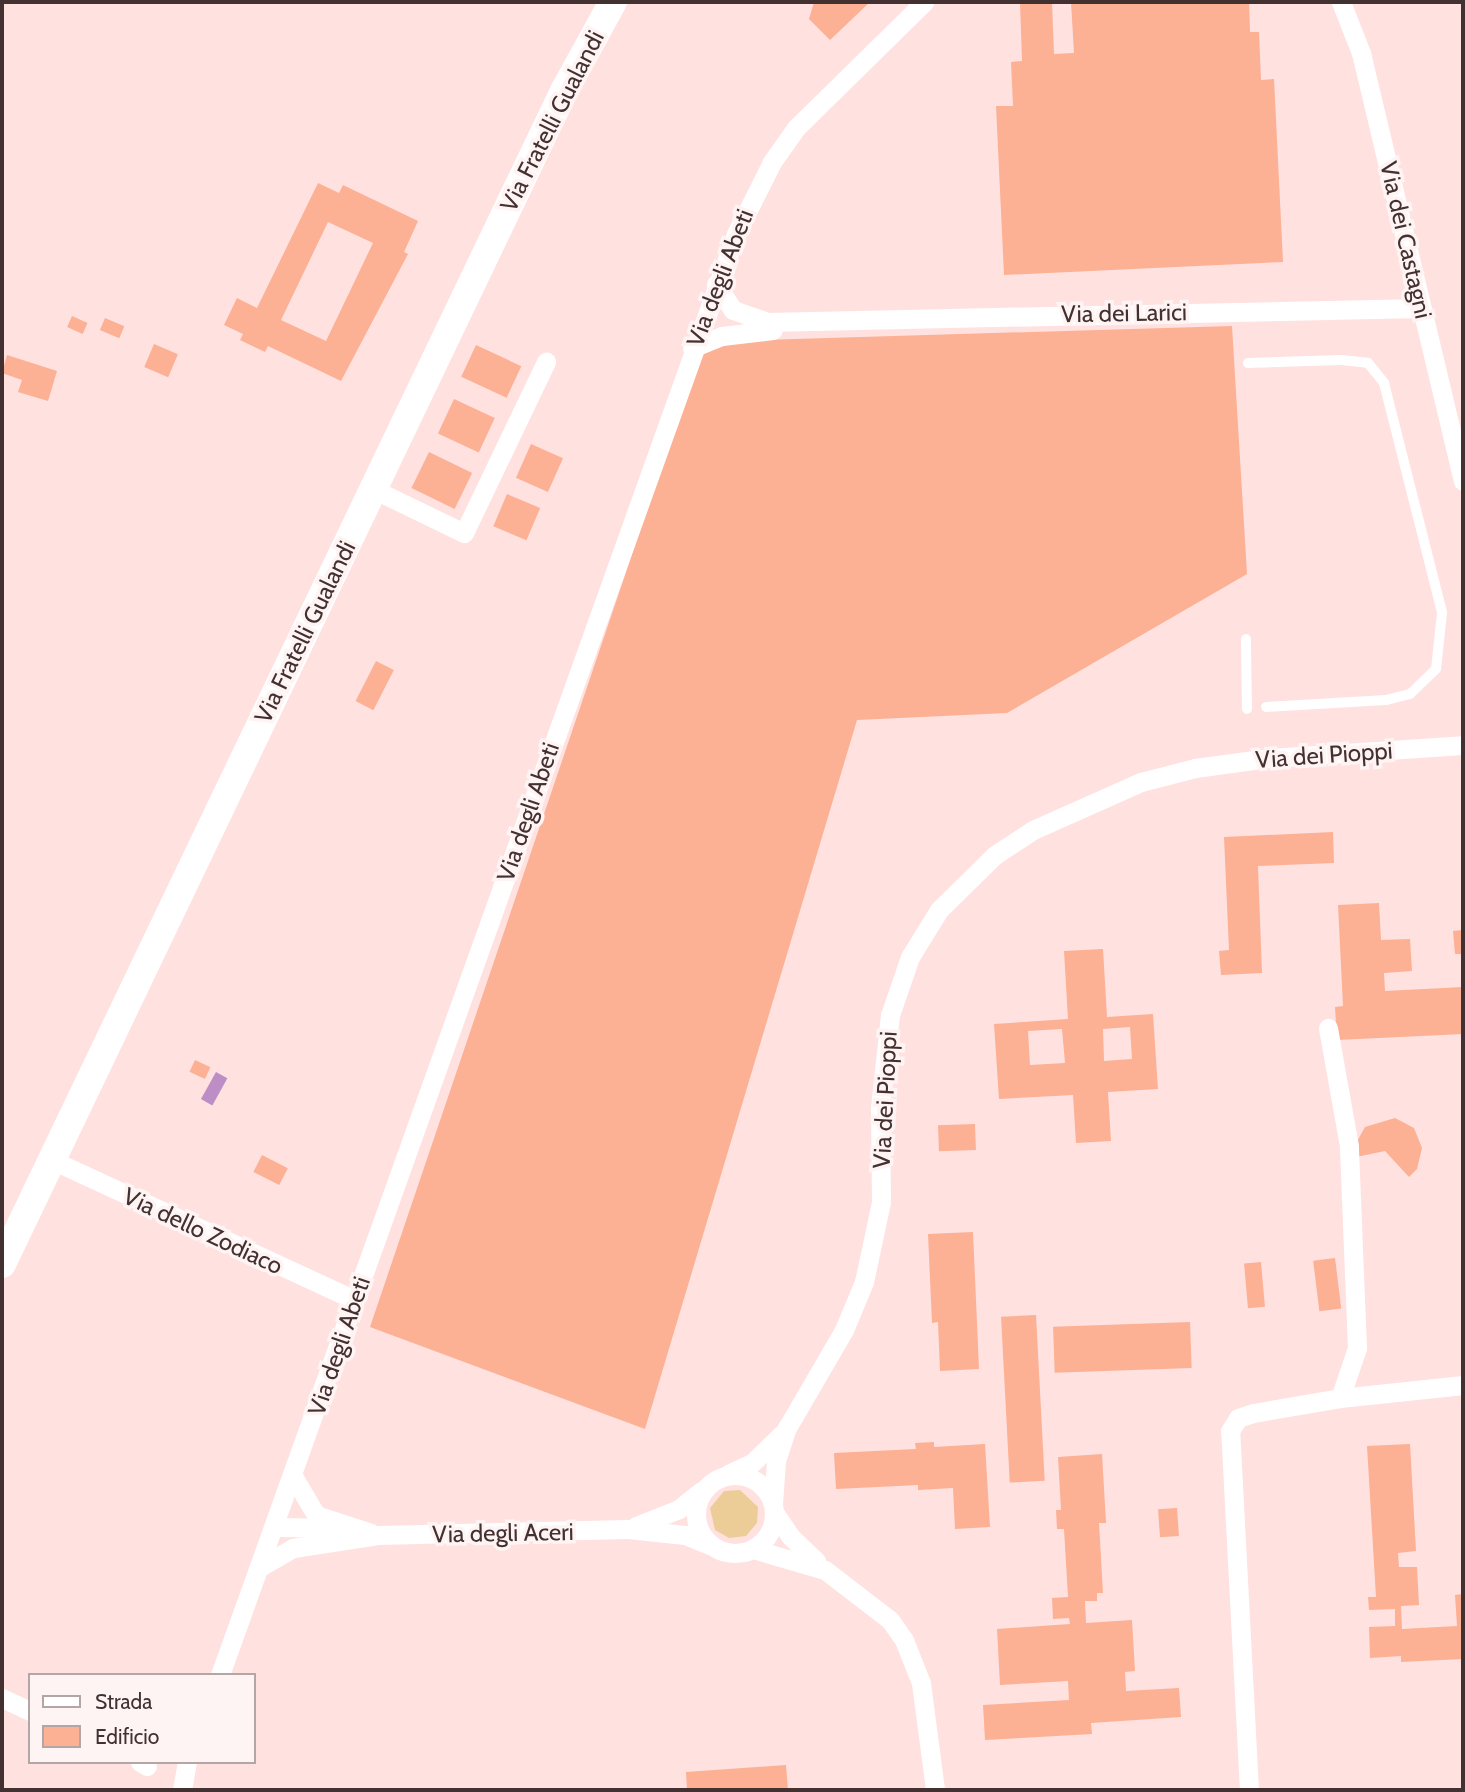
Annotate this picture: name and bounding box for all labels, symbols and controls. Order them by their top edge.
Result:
street label: Via Fratelli Gualandi [494,26,610,216]
street label: Via dei Castagni [1374,159,1438,321]
street label: Via degli Abeti [681,205,759,351]
street label: Via dei Larici [1061,298,1187,328]
street label: Via Fratelli Gualandi [248,536,362,728]
street label: Via dei Pioppi [1254,736,1394,774]
street label: Via degli Abeti [491,739,565,885]
street label: Via dei Pioppi [867,1031,903,1169]
street label: Via dello Zodiaco [119,1181,287,1281]
street label: Via degli Abeti [302,1273,376,1419]
street label: Via degli Aceri [432,1517,574,1549]
legend [28,1673,256,1764]
text: Strada [95,1689,152,1714]
text: Edificio [95,1724,159,1749]

